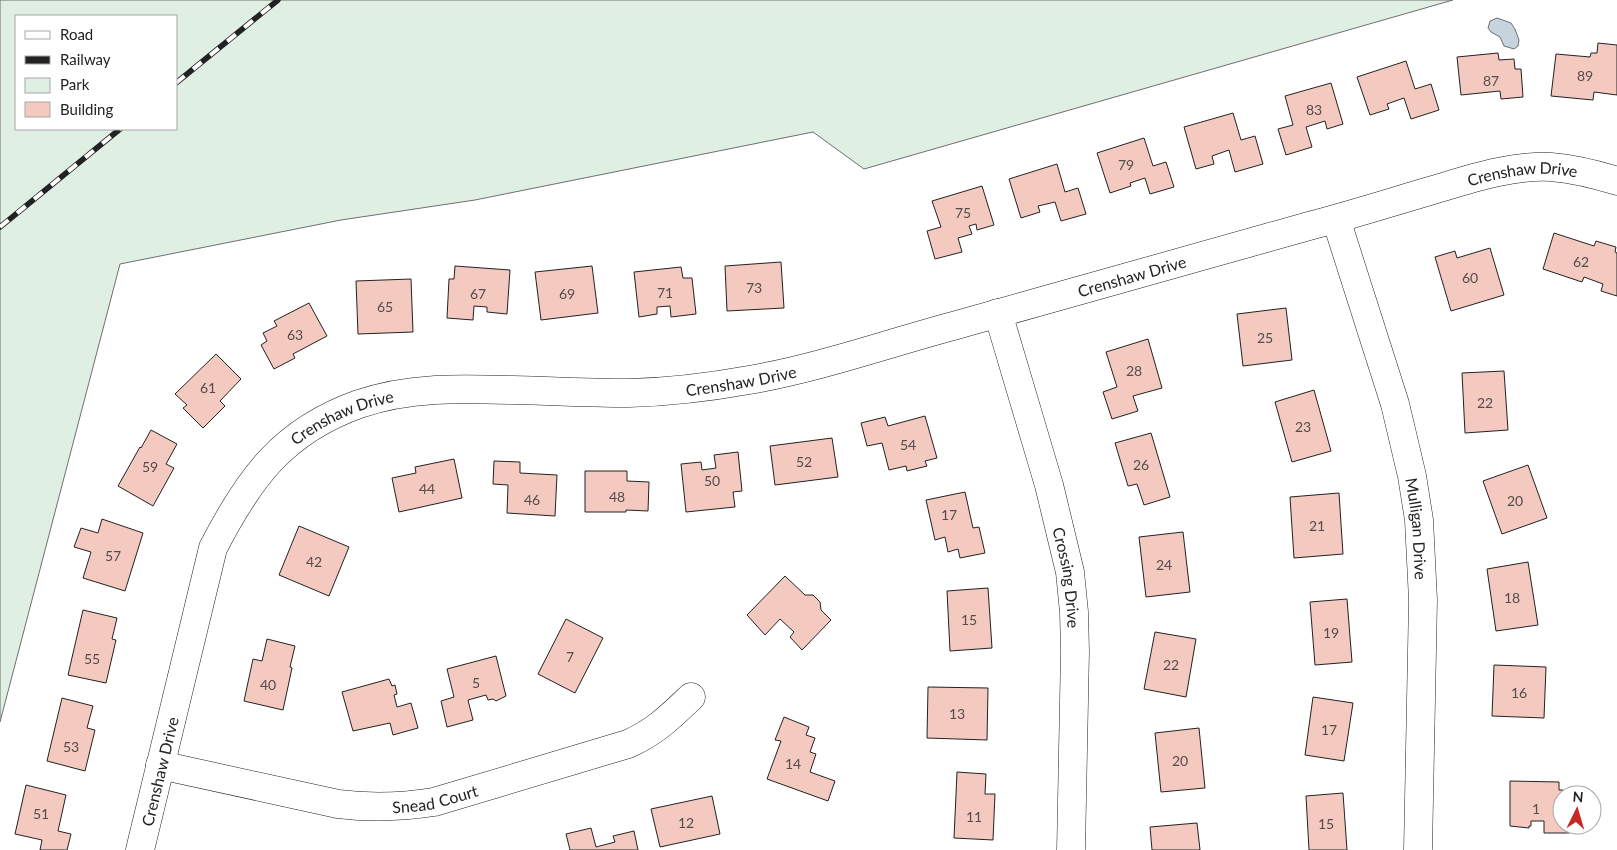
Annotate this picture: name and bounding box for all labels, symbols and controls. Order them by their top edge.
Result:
legend [15,15,178,130]
text: Road [60,25,93,43]
text: Railway [60,50,111,68]
house number: 89 [1577,67,1593,84]
house number: 87 [1483,72,1499,89]
text: Park [60,75,90,93]
text: Building [60,100,113,118]
house number: 83 [1306,101,1322,118]
house number: 79 [1118,156,1134,173]
street label: Crenshaw Drive [1465,157,1579,189]
house number: 75 [955,204,971,221]
street label: Crenshaw Drive [1075,251,1188,300]
house number: 62 [1573,253,1589,270]
house number: 60 [1462,269,1478,286]
house number: 73 [746,279,762,296]
house number: 71 [657,284,673,301]
house number: 67 [470,285,486,302]
house number: 69 [559,285,575,302]
house number: 65 [377,298,393,315]
house number: 63 [287,326,303,343]
house number: 25 [1257,329,1273,346]
street label: Crenshaw Drive [685,361,798,399]
house number: 28 [1126,362,1142,379]
house number: 61 [200,379,216,396]
street label: Crenshaw Drive [286,386,395,448]
house number: 22 [1477,394,1493,411]
house number: 23 [1295,418,1311,435]
house number: 54 [900,436,916,453]
house number: 52 [796,453,812,470]
house number: 26 [1133,456,1149,473]
house number: 59 [142,458,158,475]
house number: 50 [704,472,720,489]
street label: Mulligan Drive [1403,476,1431,580]
house number: 44 [419,480,435,497]
house number: 48 [609,488,625,505]
house number: 46 [524,491,540,508]
house number: 20 [1507,492,1523,509]
house number: 17 [941,506,957,523]
house number: 21 [1309,517,1325,534]
street label: Crossing Drive [1050,525,1084,628]
house number: 57 [105,547,121,564]
house number: 42 [306,553,322,570]
house number: 24 [1156,556,1172,573]
house number: 18 [1504,589,1520,606]
house number: 15 [961,611,977,628]
house number: 19 [1323,624,1339,641]
house number: 7 [566,648,574,665]
house number: 55 [84,650,100,667]
house number: 22 [1163,656,1179,673]
house number: 5 [472,674,480,691]
house number: 40 [260,676,276,693]
house number: 16 [1511,684,1527,701]
house number: 13 [949,705,965,722]
street label: Crenshaw Drive [137,715,181,828]
house number: 17 [1321,721,1337,738]
house number: 53 [63,738,79,755]
house number: 20 [1172,752,1188,769]
house number: 14 [785,755,801,772]
street label: Snead Court [392,780,480,816]
north arrow [1552,785,1602,835]
text: N [1572,788,1584,805]
house number: 1 [1532,800,1540,817]
house number: 51 [33,805,49,822]
house number: 11 [966,808,982,825]
house number: 12 [678,814,694,831]
house number: 15 [1318,815,1334,832]

